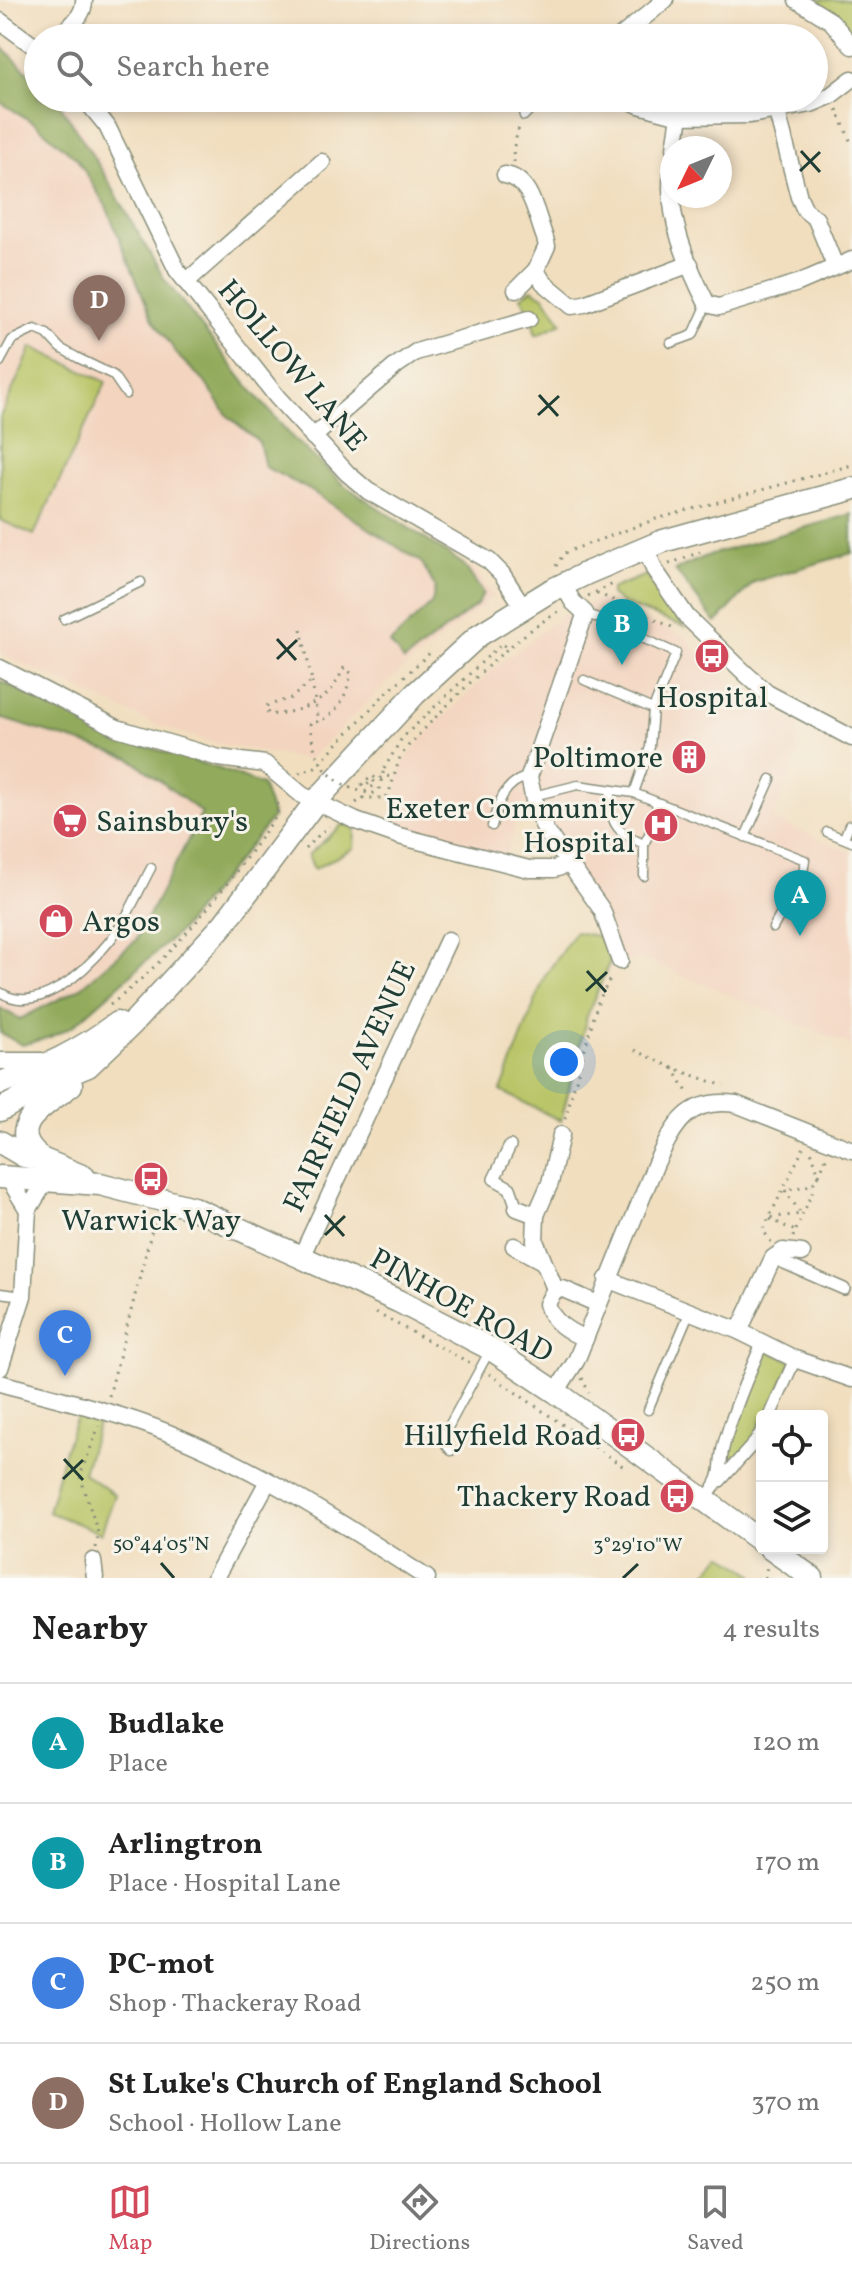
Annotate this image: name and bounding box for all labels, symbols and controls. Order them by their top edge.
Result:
search box [24,24,828,112]
icon: search [52,46,96,90]
text: Search here [116,47,270,89]
north arrow [660,136,732,208]
street label: HOLLOW LANE [207,271,376,461]
pin: D [73,275,125,341]
pin: B [596,599,648,665]
bus stop icon: Hospital [693,637,731,675]
place label: Hospital [656,678,768,720]
place label: Poltimore [533,738,663,780]
building icon: Poltimore [670,738,708,776]
place label: Exeter Community Hospital [385,789,635,865]
supermarket icon: Sainsbury's [51,802,89,840]
place label: Sainsbury's [96,802,248,844]
hospital icon: Exeter Community Hospital [642,806,680,844]
pin: A [774,870,826,936]
shop icon: Argos [37,902,75,940]
place label: Argos [82,902,160,944]
street label: FAIRFIELD AVENUE [274,954,428,1220]
your location [544,1042,584,1082]
bus stop icon: Warwick Way [132,1160,170,1198]
place label: Warwick Way [61,1201,241,1243]
street label: PINHOE ROAD [362,1239,560,1375]
pin: C [39,1310,91,1376]
map controls [756,1410,828,1554]
button: locate [756,1410,828,1482]
place label: Hillyfield Road [404,1416,602,1458]
bus stop icon: Hillyfield Road [609,1416,647,1454]
place label: Thackery Road [457,1477,651,1519]
bus stop icon: Thackery Road [658,1477,696,1515]
button: layers [756,1482,828,1554]
text: 50°44'05"N [113,1531,210,1559]
text: 3°29'10"W [593,1532,683,1560]
text: Nearby [32,1607,148,1654]
text: 4 results [722,1612,820,1648]
text: Budlake [108,1704,224,1746]
text: A [49,1725,67,1761]
text: 120 m [752,1725,820,1761]
text: Place [108,1746,168,1782]
text: Arlingtron [108,1824,263,1866]
text: B [49,1845,67,1881]
text: 170 m [755,1845,820,1881]
text: Place · Hospital Lane [108,1866,341,1902]
text: PC-mot [108,1944,214,1986]
text: C [50,1965,66,2001]
text: 250 m [750,1965,820,2001]
text: Shop · Thackeray Road [108,1986,362,2022]
text: St Luke's Church of England School [108,2064,602,2106]
text: D [48,2085,68,2121]
text: 370 m [751,2085,820,2121]
text: School · Hollow Lane [108,2106,342,2142]
tab: Map [108,2180,152,2259]
tab: Directions [369,2180,470,2259]
tab: Saved [687,2180,744,2259]

